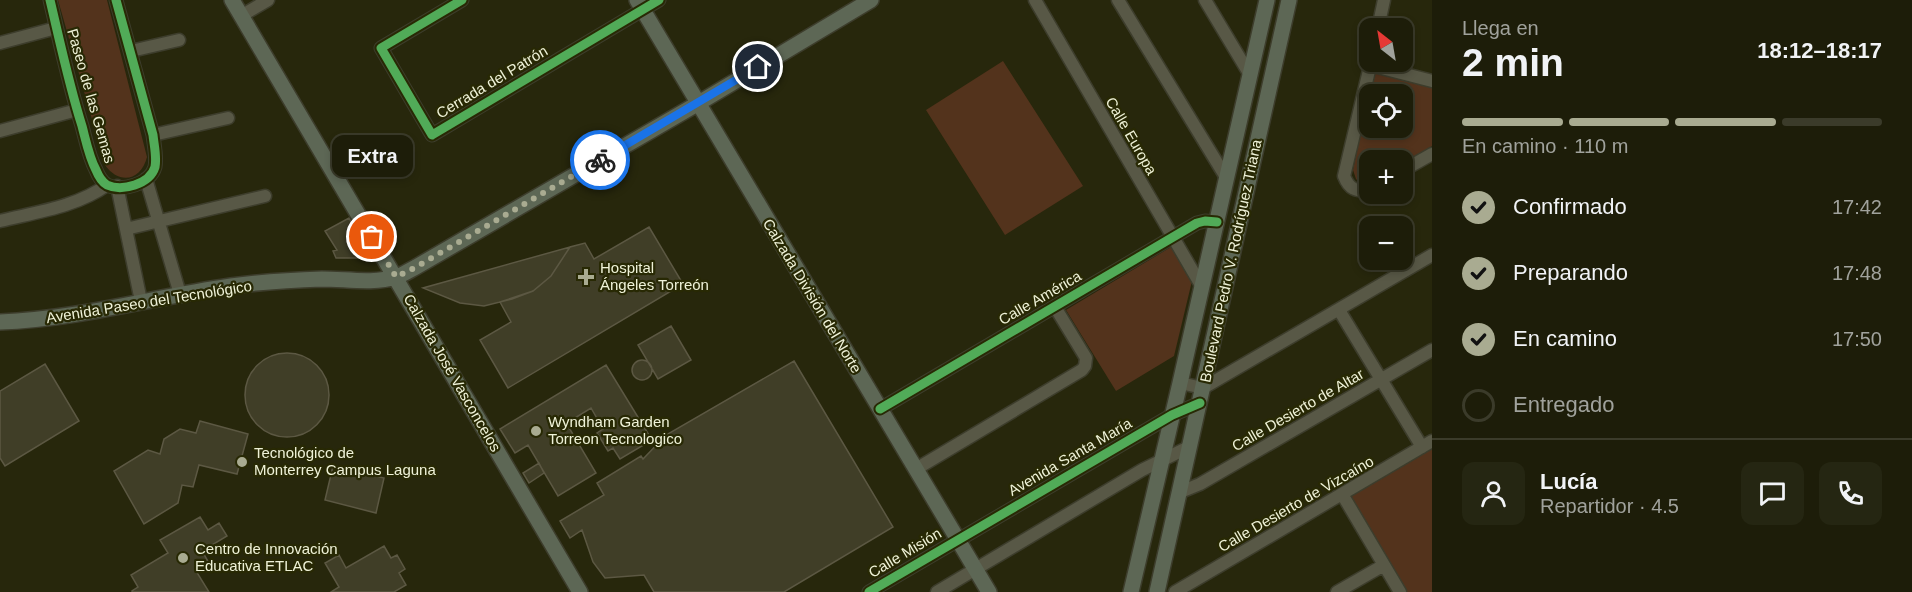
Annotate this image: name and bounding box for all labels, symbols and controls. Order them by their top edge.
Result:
text: Llega en [1462,17,1539,39]
north arrow [1359,18,1413,72]
map controls [1359,18,1413,270]
street label: Paseo de las Gemas [64,27,119,165]
text: 18:12–18:17 [1757,38,1882,63]
pin [732,41,783,92]
text: 2 min [1462,41,1564,84]
street label: Cerrada del Patrón [433,42,550,121]
icon: home [741,50,774,83]
button: locate [1359,84,1413,138]
street label: Calle Europa [1102,94,1161,178]
courier [570,130,630,190]
callout: Extra [332,135,412,177]
text: En camino · 110 m [1462,135,1628,157]
street label: Boulevard Pedro V. Rodríguez Triana [1196,137,1265,384]
icon: bike [584,144,617,177]
text: Extra [347,145,398,167]
button: + [1359,150,1413,204]
icon: check [1462,191,1495,224]
text: Confirmado [1513,194,1627,219]
text: 17:42 [1832,196,1882,218]
pin [346,211,397,262]
street label: Calzada División del Norte [760,216,865,376]
button: − [1359,216,1413,270]
icon: bag [355,220,388,253]
icon: check [1462,257,1495,290]
place label: Hospital Ángeles Torreón [600,259,709,293]
text: Preparando [1513,260,1628,285]
text: 17:48 [1832,262,1882,284]
street label: Calle América [995,267,1085,328]
marker: Hospital Ángeles Torreón [577,268,595,286]
street label: Avenida Paseo del Tecnológico [45,277,253,326]
street label: Calzada José Vasconcelos [400,291,505,455]
icon: check [1462,323,1495,356]
text: En camino [1513,326,1617,351]
text: 17:50 [1832,328,1882,350]
street label: Calle Desierto de Altar [1229,365,1367,454]
text: Entregado [1513,392,1615,417]
place label: Wyndham Garden Torreon Tecnologico [548,413,682,447]
street label: Avenida Santa María [1005,414,1135,499]
marker: Wyndham Garden Torreon Tecnologico [529,424,543,438]
place label: Tecnológico de Monterrey Campus Laguna [254,444,436,478]
street label: Calle Desierto de Vizcaíno [1215,452,1376,555]
marker: Tecnológico de Monterrey Campus Laguna [235,455,249,469]
button: person [1462,462,1525,525]
button: chat [1741,462,1804,525]
button: phone [1819,462,1882,525]
text: Lucía [1540,469,1597,494]
text: Repartidor · 4.5 [1540,495,1679,517]
street label: Calle Misión [865,524,944,581]
place label: Centro de Innovación Educativa ETLAC [195,540,338,574]
marker: Centro de Innovación Educativa ETLAC [176,551,190,565]

